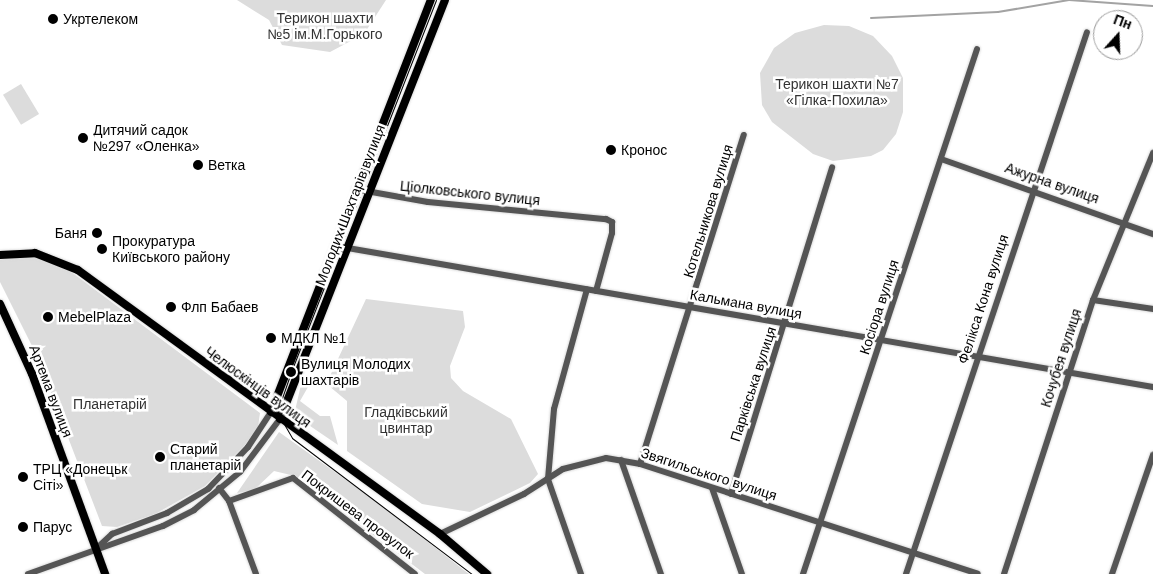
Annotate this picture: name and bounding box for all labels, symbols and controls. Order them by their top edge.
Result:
park label: Терикон шахти №5 ім.М.Горького [267,10,383,42]
north arrow [1093,10,1143,60]
place label: Укртелеком [63,11,138,27]
text: Пн [1111,11,1134,33]
marker: Укртелеком [47,13,59,25]
park label: Терикон шахти №7 «Гілка-Похила» [775,76,899,108]
place label: Дитячий садок №297 «Оленка» [93,122,199,154]
street label: Молодих Шахтарів вулиця [311,122,389,288]
marker: Дитячий садок №297 «Оленка» [77,132,89,144]
place label: Кронос [621,142,667,158]
street label: Котельникова вулиця [680,142,736,280]
marker: Кронос [605,144,617,156]
place label: Ветка [208,157,245,173]
marker: Ветка [192,159,204,171]
street label: Ажурна вулиця [1003,159,1101,207]
street label: Ціолковського вулиця [399,177,541,209]
place label: Баня [55,225,87,241]
marker: Баня [91,227,103,239]
street label: Фелікса Кона вулиця [954,232,1012,366]
place label: Прокуратура Київського району [112,233,230,266]
marker: Прокуратура Київського району [96,243,108,255]
street label: Косіора вулиця [856,257,902,357]
street label: Кальмана вулиця [689,286,803,322]
place label: Флп Бабаев [181,299,258,315]
marker: Флп Бабаев [165,301,177,313]
street label: Кочубея вулиця [1037,307,1085,409]
place label: MebelPlaza [58,309,131,325]
marker: MebelPlaza [42,311,54,323]
street label: Парківська вулиця [726,324,780,444]
place label: МДКЛ №1 [281,330,346,346]
marker: МДКЛ №1 [265,332,277,344]
street label: Артема вулиця [26,342,76,440]
street label: Челюскінців вулиця [202,343,314,431]
place label: Вулиця Молодих шахтарів [301,356,410,388]
marker: Вулиця Молодих шахтарів [285,366,297,378]
park label: Планетарій [73,396,147,412]
park label: Гладківський цвинтар [364,404,448,437]
place label: Старий планетарій [170,441,241,474]
street label: Звягильського вулиця [639,444,779,504]
marker: Старий планетарій [154,451,166,463]
place label: ТРЦ «Донецьк Сіті» [33,461,127,494]
street label: Покришева провулок [298,466,418,562]
marker: ТРЦ «Донецьк Сіті» [17,471,29,483]
place label: Парус [33,519,72,535]
marker: Парус [17,521,29,533]

